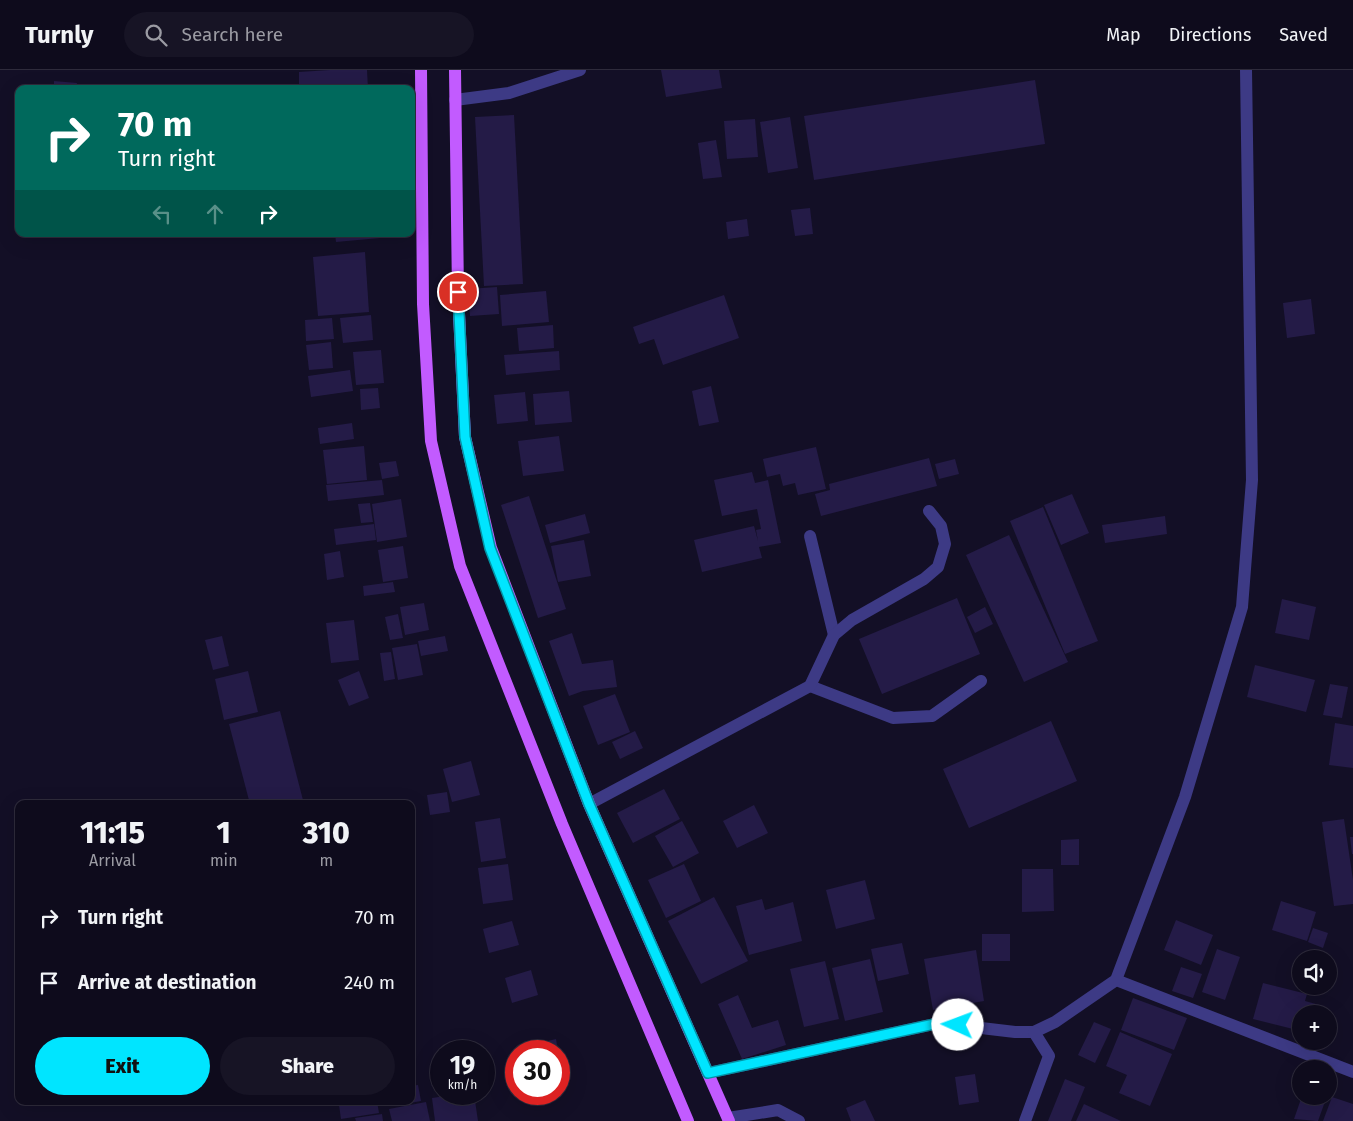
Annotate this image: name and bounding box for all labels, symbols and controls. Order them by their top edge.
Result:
search box [124,12,474,57]
text: Turnly [25,21,94,49]
icon: search [142,21,170,49]
text: Search here [182,23,283,46]
text: Map [1106,24,1141,46]
text: Directions [1169,24,1251,46]
text: Saved [1279,24,1328,46]
text: 70 m [118,103,192,145]
icon: right [35,105,100,170]
text: Turn right [118,145,215,172]
icon: left [148,200,176,228]
icon: ahead [201,200,229,228]
icon: right [254,200,282,228]
pin [437,271,479,313]
icon: arrive [444,278,472,306]
text: 11:15 [80,815,145,851]
text: 1 [217,815,231,851]
text: 310 [303,815,350,851]
text: Arrival [89,851,136,870]
text: min [210,851,238,870]
text: m [319,851,333,870]
icon: right [35,904,63,932]
text: Turn right [78,906,163,929]
text: 70 m [355,906,395,929]
map controls [1292,950,1337,1105]
button: sound [1292,950,1337,995]
icon: arrive [35,969,63,997]
text: Arrive at destination [78,971,257,994]
text: 240 m [344,971,395,994]
position arrow [931,998,983,1050]
button: + [1292,1005,1337,1050]
button: Exit [35,1037,210,1095]
button: Share [220,1037,395,1095]
speed limit sign: 30 [505,1040,570,1105]
text: 19 [450,1051,475,1081]
button: − [1292,1060,1337,1105]
text: km/h [448,1078,477,1092]

